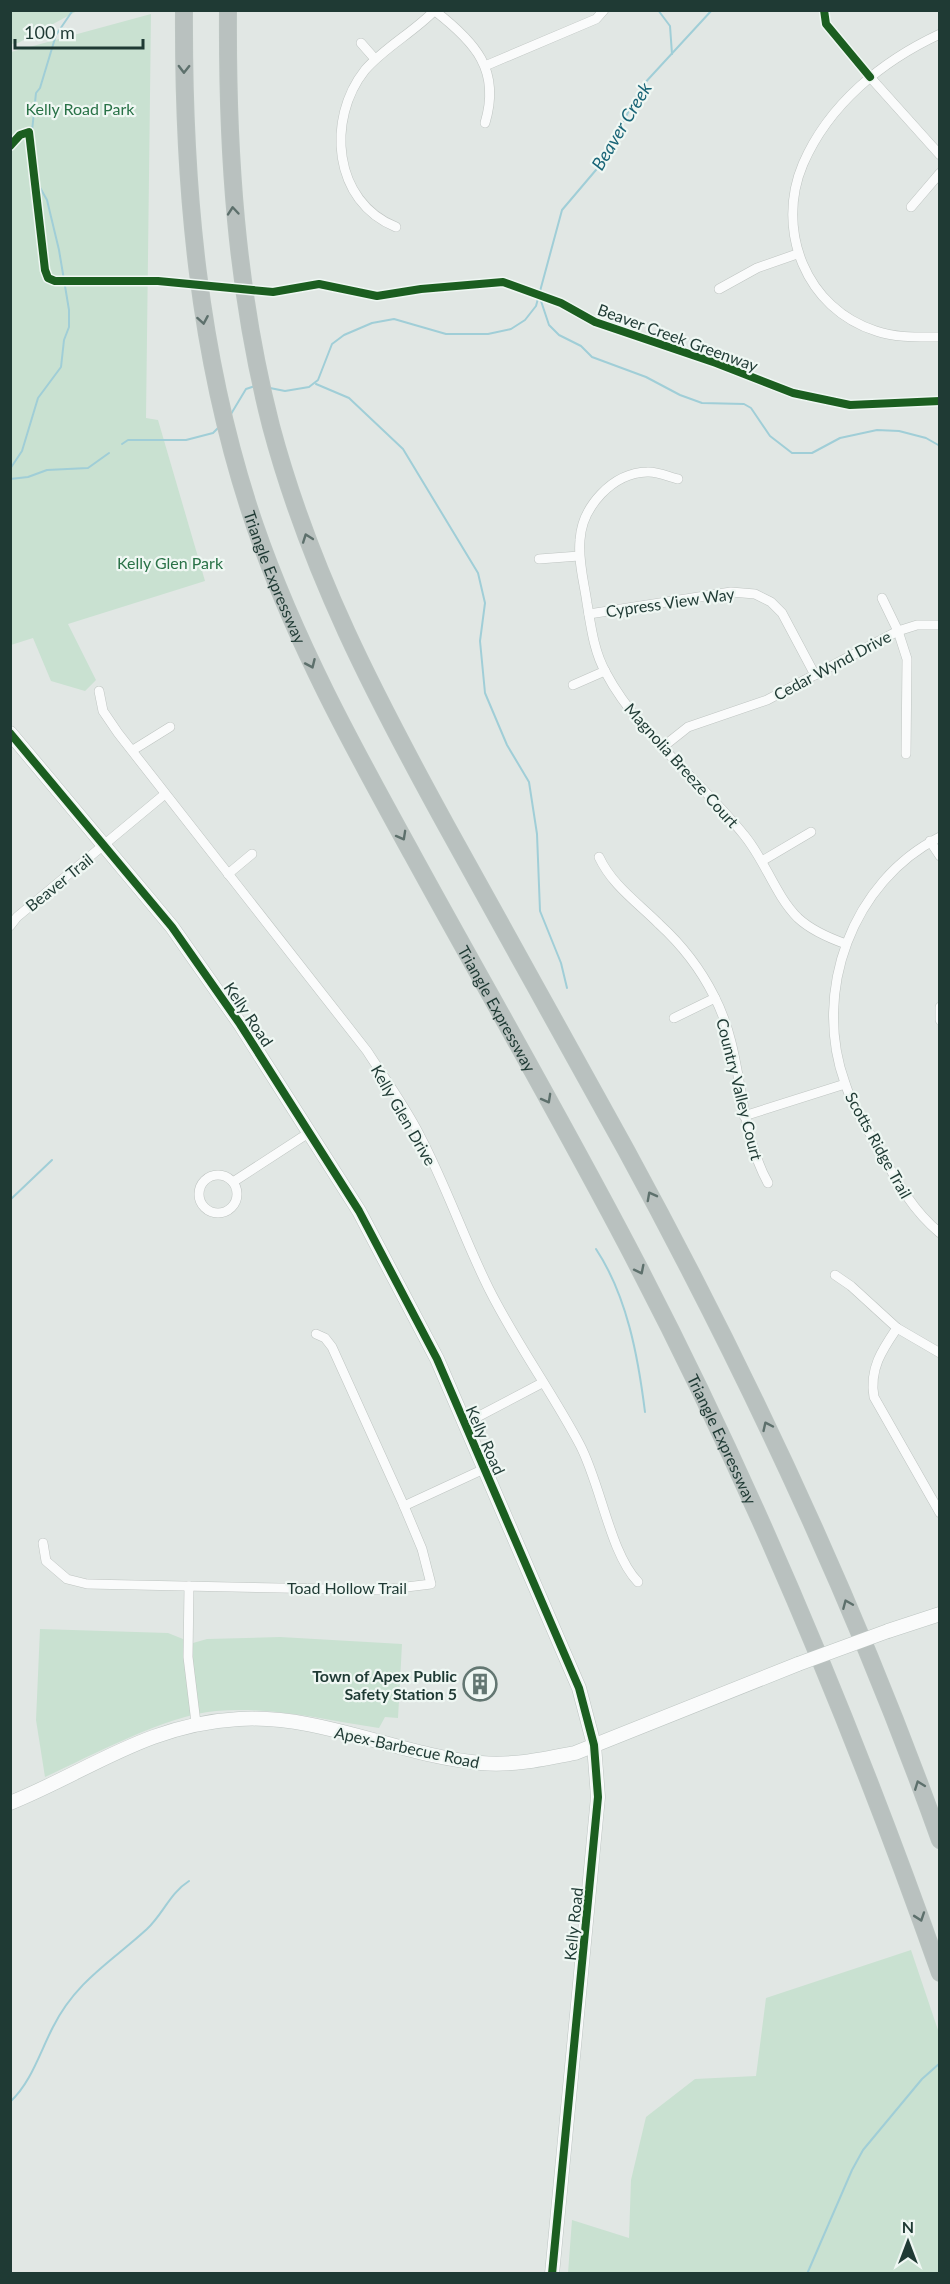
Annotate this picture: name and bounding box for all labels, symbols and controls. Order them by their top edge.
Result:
scale bar [15,12,142,50]
text: 100 m [24,21,75,43]
one-way arrow [178,64,190,73]
water label: Beaver Creek [586,78,656,174]
park label: Kelly Road Park [26,99,135,118]
one-way arrow [227,206,240,215]
street label: Beaver Creek Greenway [595,299,761,375]
one-way arrow [197,316,209,325]
street label: Triangle Expressway [241,508,311,647]
one-way arrow [301,533,314,544]
park label: Kelly Glen Park [117,553,224,572]
street label: Cypress View Way [604,583,736,620]
street label: Cedar Wynd Drive [770,626,894,704]
one-way arrow [304,658,316,669]
street label: Magnolia Breeze Court [621,699,743,831]
one-way arrow [395,830,406,841]
street label: Beaver Trail [22,849,96,915]
street label: Triangle Expressway [455,942,541,1075]
street label: Kelly Road [221,978,277,1050]
street label: Country Valley Court [713,1016,767,1162]
street label: Kelly Glen Drive [368,1061,440,1169]
street label: Scotts Ridge Trail [842,1088,916,1202]
one-way arrow [540,1093,551,1103]
one-way arrow [647,1192,658,1203]
one-way arrow [633,1264,645,1275]
street label: Triangle Expressway [684,1371,762,1508]
street label: Kelly Road [462,1403,510,1477]
one-way arrow [763,1422,775,1433]
street label: Toad Hollow Trail [287,1578,407,1597]
one-way arrow [842,1600,854,1611]
place label: Town of Apex Public Safety Station 5 [312,1666,457,1703]
building icon: Town of Apex Public Safety Station 5 [462,1666,498,1702]
street label: Apex-Barbecue Road [333,1722,481,1772]
one-way arrow [914,1781,926,1792]
street label: Kelly Road [560,1886,586,1962]
one-way arrow [912,1911,925,1922]
north arrow [878,2212,938,2272]
text: N [902,2217,914,2236]

